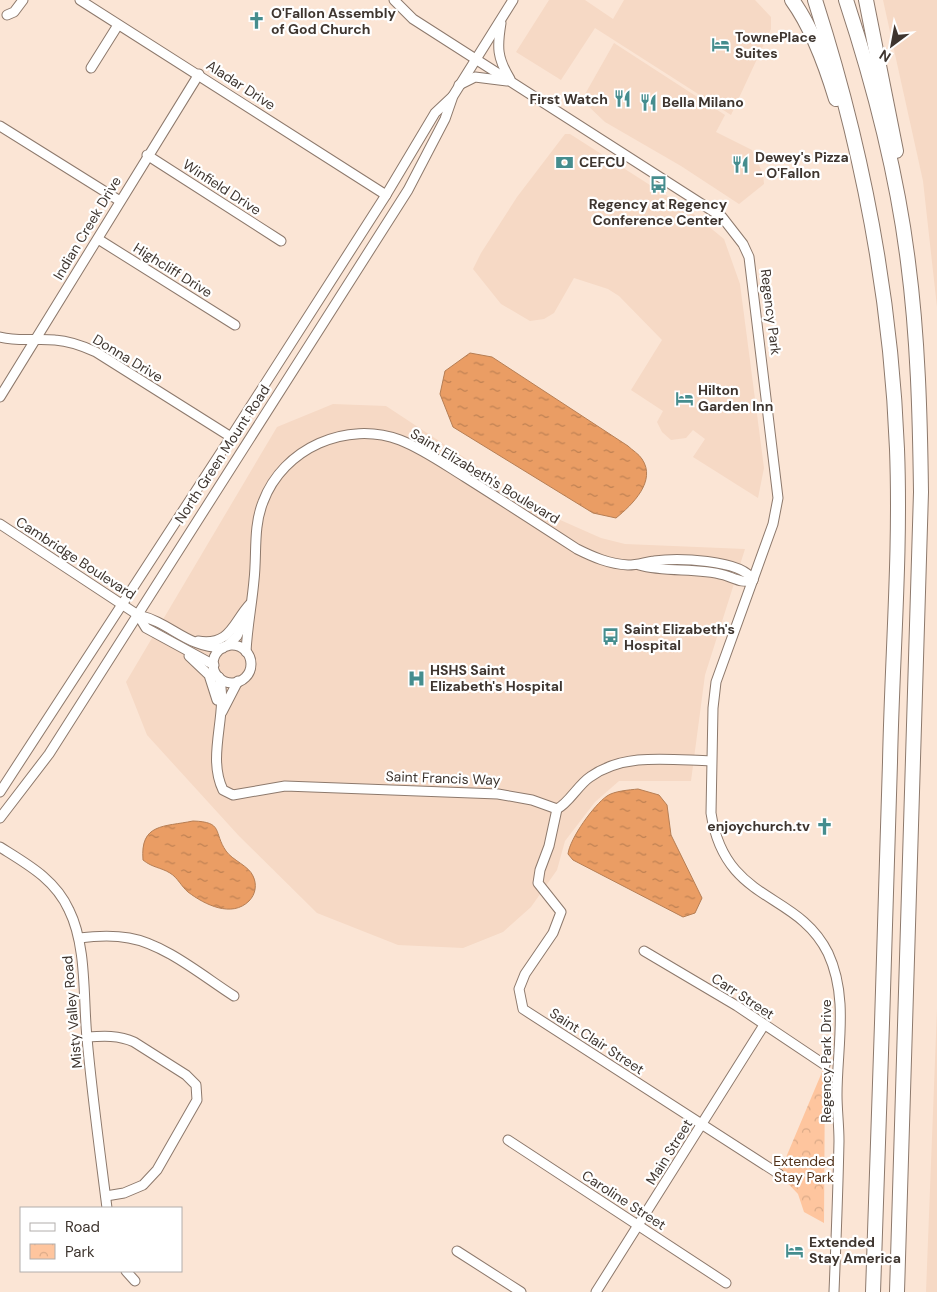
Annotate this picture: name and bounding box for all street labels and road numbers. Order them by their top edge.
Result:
street label: Aladar Drive [203,56,279,114]
street label: Winfield Drive [180,155,264,219]
street label: Indian Creek Drive [49,173,125,283]
street label: Highcliff Drive [130,239,216,301]
street label: Regency Park [757,268,785,356]
street label: Donna Drive [90,330,166,386]
street label: North Green Mount Road [170,381,274,527]
street label: Saint Elizabeth's Boulevard [407,424,563,528]
street label: Cambridge Boulevard [13,513,139,603]
street label: Saint Francis Way [385,767,501,789]
street label: Misty Valley Road [58,955,86,1069]
street label: Carr Street [708,969,778,1023]
street label: Regency Park Drive [817,999,835,1123]
street label: Saint Clair Street [546,1004,648,1078]
street label: Main Street [642,1116,696,1188]
street label: Caroline Street [579,1166,669,1234]

